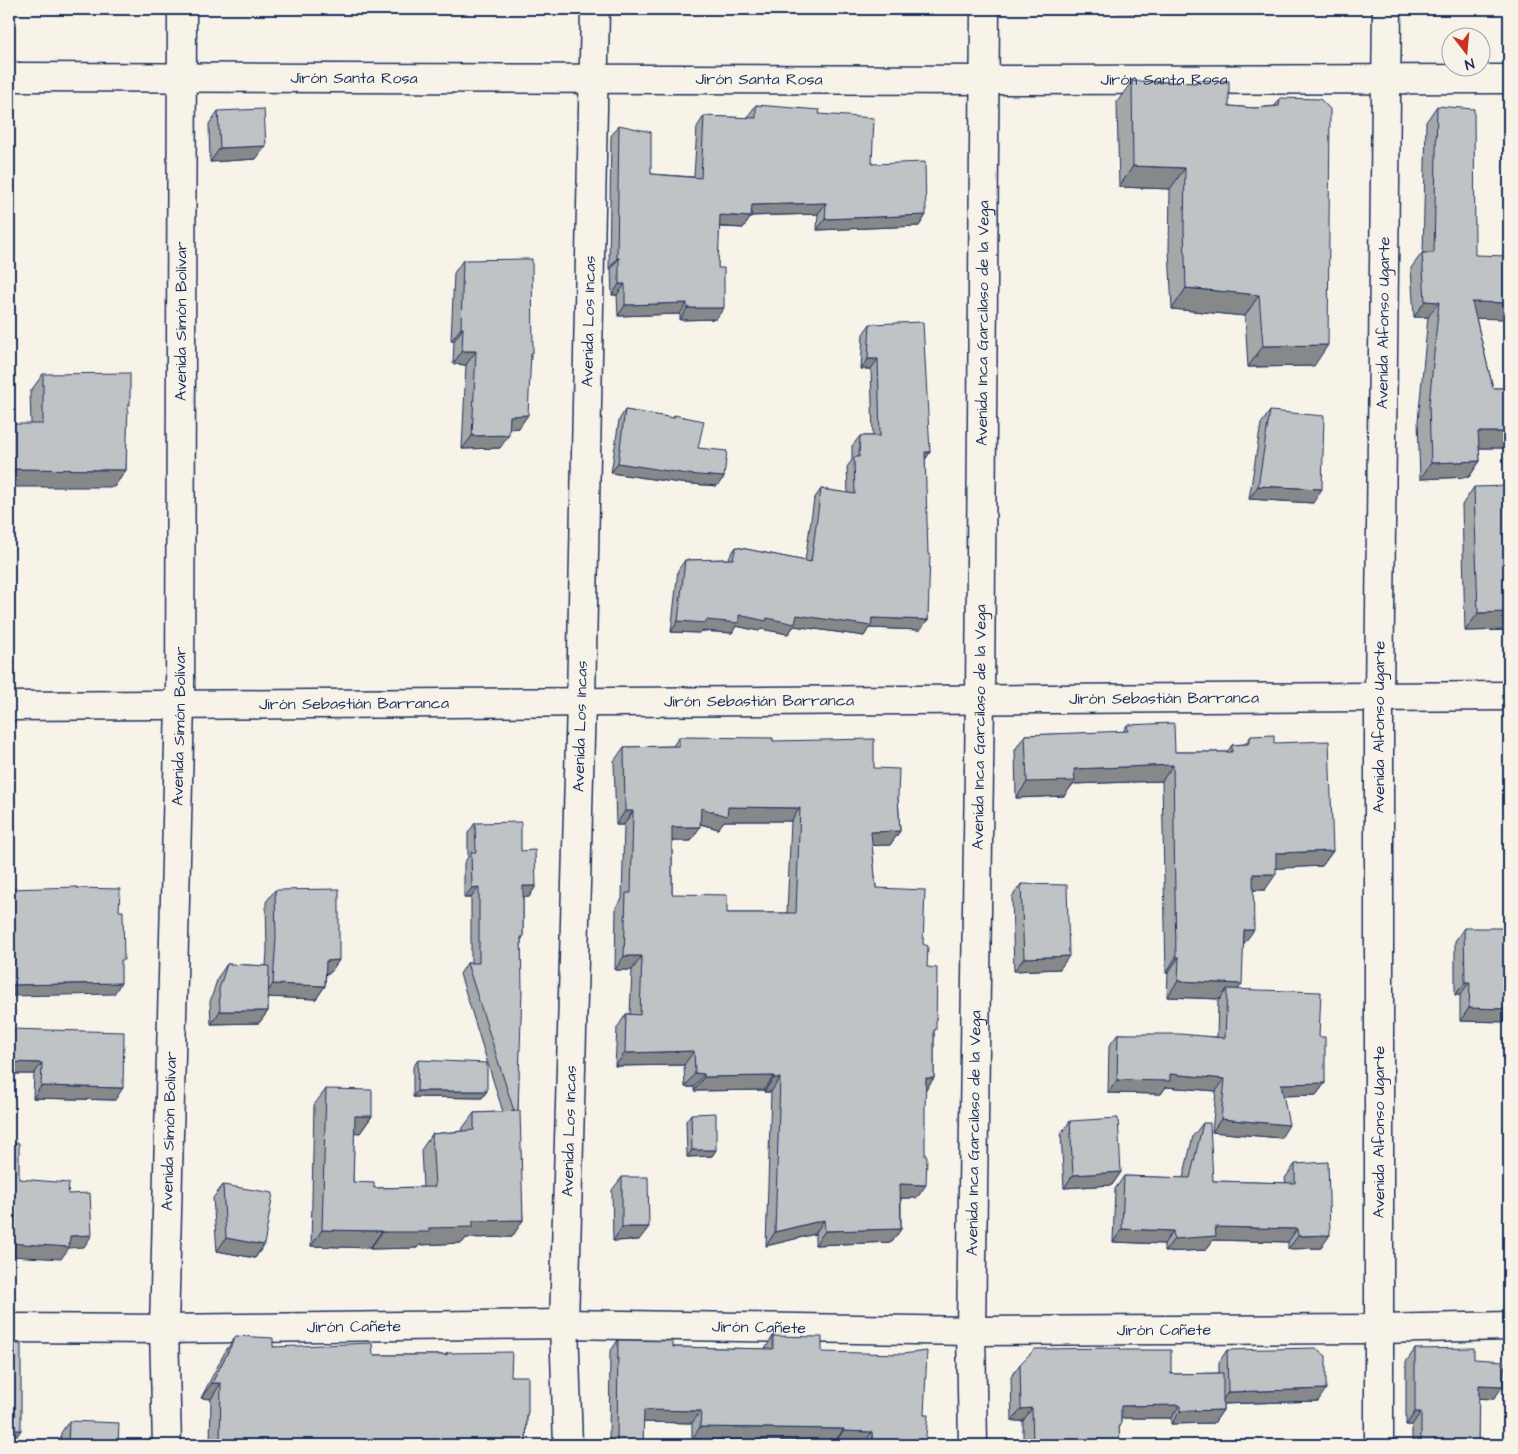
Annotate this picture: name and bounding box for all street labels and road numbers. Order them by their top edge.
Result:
street label: Jirón Santa Rosa [290,67,418,89]
street label: Jirón Santa Rosa [695,68,823,91]
street label: Jirón Santa Rosa [1100,69,1228,91]
street label: Avenida Inca Garcilaso de la Vega [971,200,996,446]
street label: Avenida Alfonso Ugarte [1371,236,1396,409]
street label: Avenida Simón Bolívar [170,241,192,401]
street label: Avenida Los Incas [576,255,601,387]
street label: Avenida Inca Garcilaso de la Vega [967,604,993,850]
street label: Avenida Alfonso Ugarte [1368,640,1391,813]
street label: Avenida Simón Bolívar [166,646,191,806]
street label: Avenida Los Incas [568,660,593,792]
street label: Jirón Sebastián Barranca [1069,687,1259,710]
street label: Jirón Sebastián Barranca [664,689,854,713]
street label: Jirón Sebastián Barranca [259,692,449,715]
street label: Avenida Inca Garcilaso de la Vega [961,1010,987,1256]
street label: Avenida Alfonso Ugarte [1368,1045,1391,1218]
street label: Avenida Simón Bolívar [156,1051,182,1211]
street label: Avenida Los Incas [556,1065,582,1197]
street label: Jirón Cañete [307,1315,402,1338]
street label: Jirón Cañete [712,1316,807,1339]
street label: Jirón Cañete [1117,1319,1211,1341]

